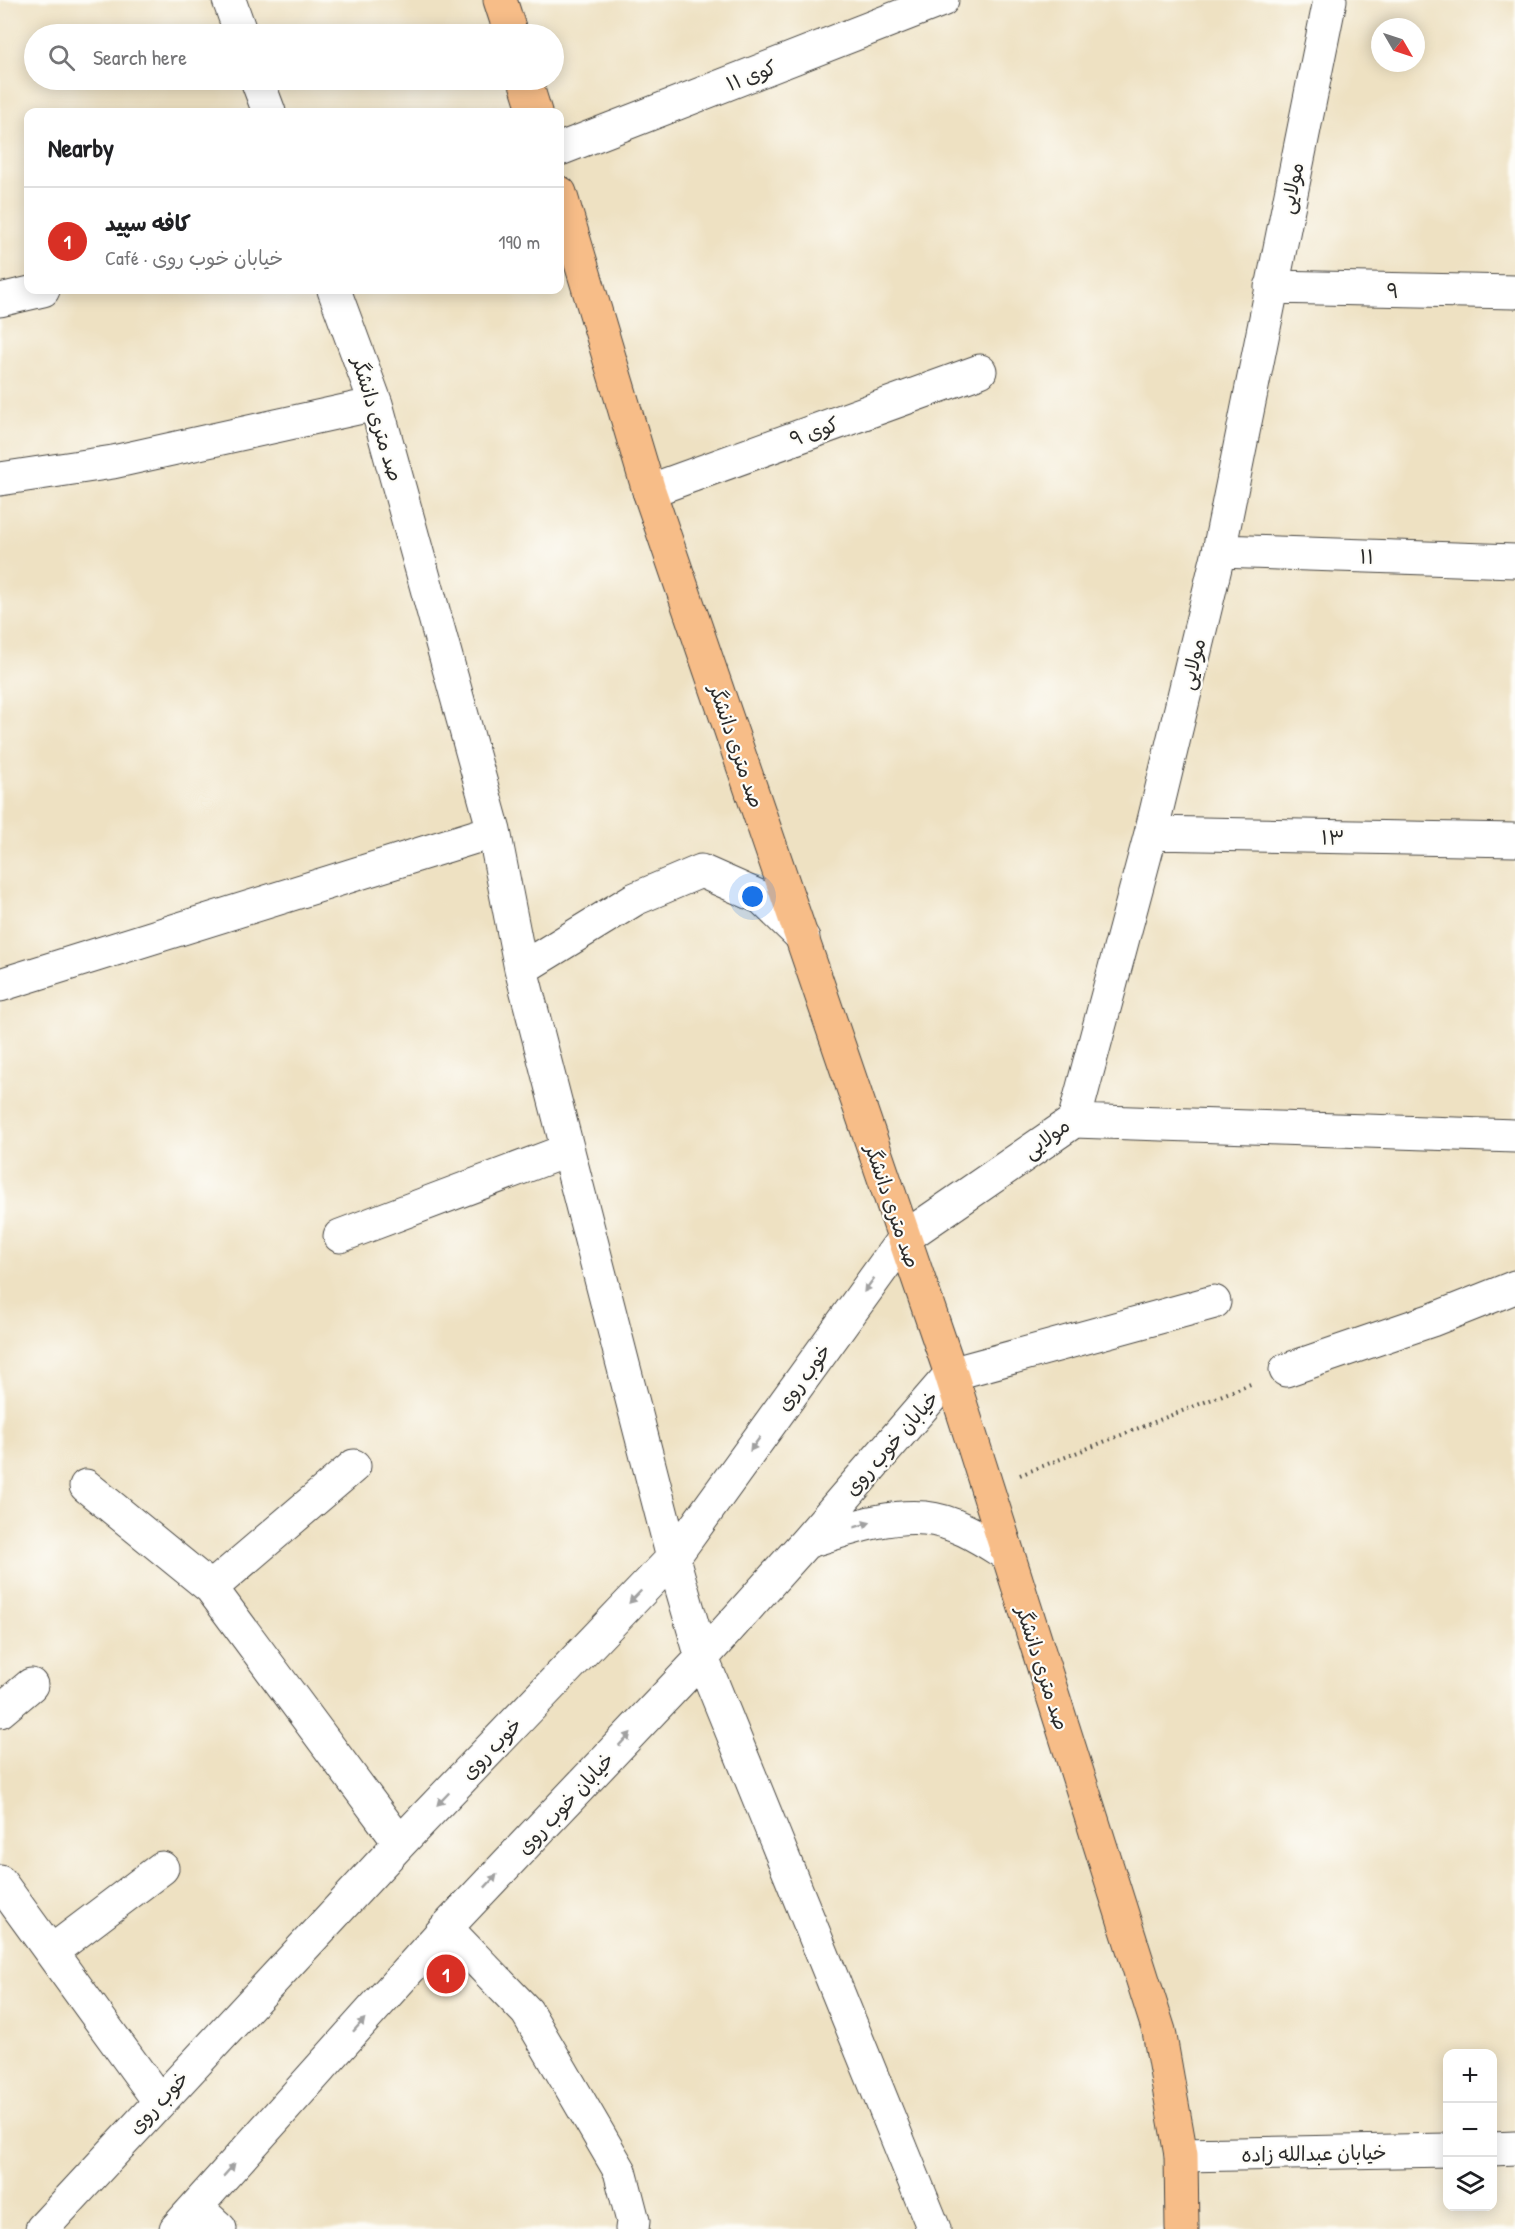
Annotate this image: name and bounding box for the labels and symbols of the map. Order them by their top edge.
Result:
north arrow [1371,18,1425,72]
street label: کوی ۱۱ [722,53,780,97]
street label: مولایی [1272,160,1310,216]
street label: ۹ [1386,276,1400,304]
street label: صد متری دانشگر [346,351,410,485]
street label: کوی ۹ [786,410,842,452]
street label: ۱۱ [1359,542,1375,570]
street label: مولایی [1173,635,1211,693]
street label: صد متری دانشگر [703,679,771,811]
street label: ۱۳ [1321,823,1345,851]
your location [738,882,767,911]
street label: مولایی [1017,1112,1075,1164]
street label: صد متری دانشگر [859,1139,927,1271]
one-way arrow [864,1278,876,1293]
street label: خوب روی [769,1338,837,1416]
street label: خیابان خوب روی [838,1385,944,1501]
one-way arrow [749,1435,761,1451]
one-way arrow [854,1520,872,1529]
one-way arrow [629,1590,643,1604]
street label: صد متری دانشگر [1010,1601,1076,1734]
street label: خوب روی [455,1711,527,1785]
one-way arrow [618,1732,632,1747]
street label: خیابان خوب روی [510,1746,620,1860]
one-way arrow [436,1791,450,1805]
one-way arrow [484,1874,497,1889]
pin: 1 [426,1952,466,1996]
one-way arrow [352,2018,365,2033]
street label: خوب روی [122,2065,194,2139]
street label: خیابان عبدالله زاده [1241,2138,1387,2168]
one-way arrow [222,2163,235,2178]

